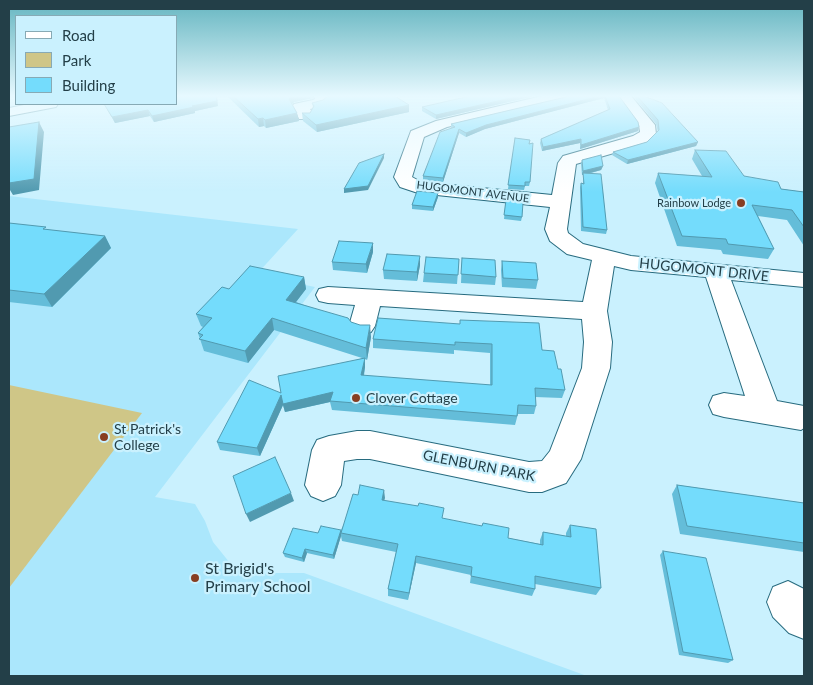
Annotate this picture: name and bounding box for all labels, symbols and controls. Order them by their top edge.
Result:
legend [15,15,178,105]
text: Road [62,26,95,44]
text: Park [62,51,91,69]
text: Building [62,76,115,94]
street label: HUGOMONT AVENUE [416,179,530,205]
place label: Rainbow Lodge [657,196,731,210]
marker: Rainbow Lodge [735,197,747,209]
street label: HUGOMONT DRIVE [638,255,770,285]
place label: Clover Cottage [366,390,458,406]
marker: Clover Cottage [350,392,362,404]
place label: St Patrick's College [114,421,181,454]
marker: St Patrick's College [98,431,110,443]
street label: GLENBURN PARK [422,447,536,485]
place label: St Brigid's Primary School [205,559,311,597]
marker: St Brigid's Primary School [189,572,201,584]

